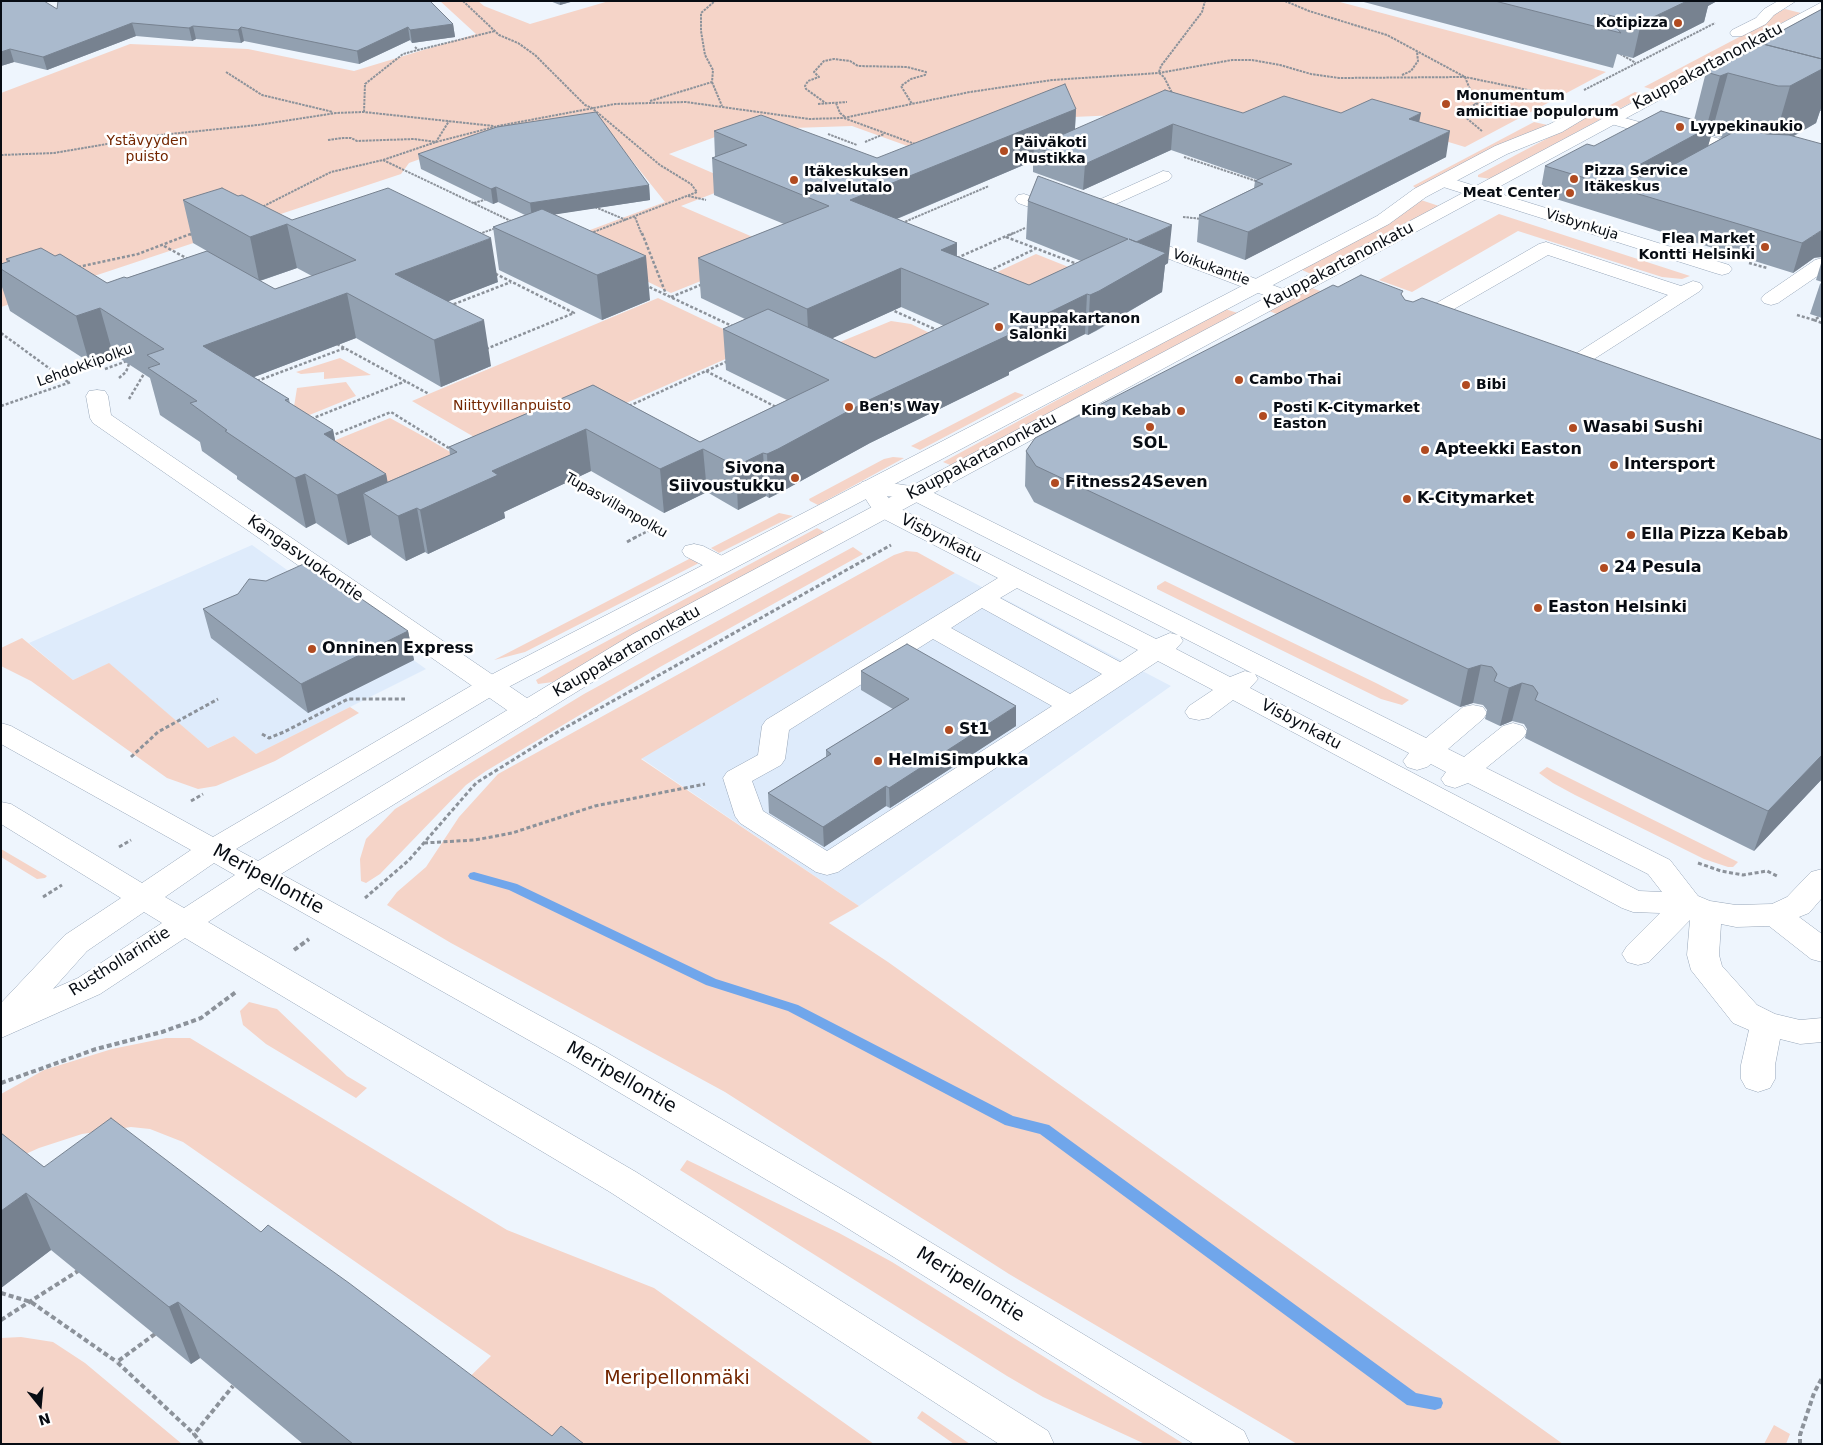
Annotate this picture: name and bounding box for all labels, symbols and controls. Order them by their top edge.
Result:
place label: Kotipizza [1596,15,1668,31]
marker: Kotipizza [1672,17,1684,29]
street label: Kauppakartanonkatu [1630,19,1786,115]
place label: Monumentum amicitiae populorum [1456,88,1619,120]
marker: Monumentum amicitiae populorum [1440,98,1452,110]
place label: Lyypekinaukio [1690,119,1803,135]
marker: Lyypekinaukio [1674,121,1686,133]
park label: Ystävyyden puisto [106,133,188,166]
place label: Päiväkoti Mustikka [1014,135,1087,168]
marker: Päiväkoti Mustikka [998,145,1010,157]
place label: Pizza Service Itäkeskus [1584,163,1688,196]
place label: Itäkeskuksen palvelutalo [804,164,908,196]
marker: Pizza Service Itäkeskus [1568,173,1580,185]
marker: Itäkeskuksen palvelutalo [788,174,800,186]
place label: Meat Center [1463,185,1560,201]
marker: Meat Center [1564,187,1576,199]
street label: Visbynkuja [1543,206,1621,244]
street label: Kauppakartanonkatu [1261,218,1417,314]
place label: Flea Market Kontti Helsinki [1639,231,1755,264]
marker: Flea Market Kontti Helsinki [1759,241,1771,253]
street label: Voikukantie [1170,246,1252,290]
place label: Kauppakartanon Salonki [1009,311,1140,344]
marker: Kauppakartanon Salonki [993,321,1005,333]
street label: Lehdokkipolku [35,341,135,391]
place label: Cambo Thai [1249,372,1342,388]
marker: Cambo Thai [1233,374,1245,386]
place label: Bibi [1476,377,1506,393]
marker: Bibi [1460,379,1472,391]
park label: Niittyvillanpuisto [453,398,571,414]
place label: Ben's Way [859,399,940,415]
place label: Posti K-Citymarket Easton [1273,400,1420,432]
marker: Ben's Way [843,401,855,413]
place label: King Kebab [1081,403,1171,419]
marker: King Kebab [1175,405,1187,417]
street label: Kauppakartanonkatu [904,409,1060,505]
marker: Posti K-Citymarket Easton [1257,410,1269,422]
place label: Wasabi Sushi [1583,418,1703,438]
marker: SOL [1144,421,1156,433]
marker: Wasabi Sushi [1567,422,1579,434]
place label: SOL [1132,434,1168,454]
place label: Apteekki Easton [1435,440,1582,460]
marker: Apteekki Easton [1419,444,1431,456]
place label: Intersport [1624,455,1715,475]
place label: Sivona Siivoustukku [668,459,785,497]
marker: Intersport [1608,459,1620,471]
street label: Tupasvillanpolku [562,470,670,542]
marker: Sivona Siivoustukku [789,472,801,484]
place label: Fitness24Seven [1065,473,1208,493]
marker: Fitness24Seven [1049,477,1061,489]
place label: K-Citymarket [1417,489,1534,509]
marker: K-Citymarket [1401,493,1413,505]
street label: Visbynkatu [897,510,985,568]
street label: Kangasvuokontie [243,512,367,606]
place label: Ella Pizza Kebab [1641,525,1788,545]
marker: Ella Pizza Kebab [1625,529,1637,541]
place label: 24 Pesula [1614,558,1702,578]
marker: 24 Pesula [1598,562,1610,574]
place label: Easton Helsinki [1548,598,1687,618]
street label: Kauppakartanonkatu [550,602,704,702]
marker: Easton Helsinki [1532,602,1544,614]
place label: Onninen Express [322,639,474,659]
marker: Onninen Express [306,643,318,655]
street label: Visbynkatu [1257,696,1345,754]
place label: St1 [959,720,989,740]
marker: St1 [943,724,955,736]
place label: HelmiSimpukka [888,751,1028,771]
marker: HelmiSimpukka [872,755,884,767]
street label: Meripellontie [208,840,328,920]
street label: Rusthollarintie [66,923,174,1001]
street label: Meripellontie [562,1037,680,1119]
street label: Meripellontie [912,1243,1028,1327]
park label: Meripellonmäki [604,1368,750,1390]
north arrow [15,1380,65,1430]
text: N [36,1410,52,1429]

